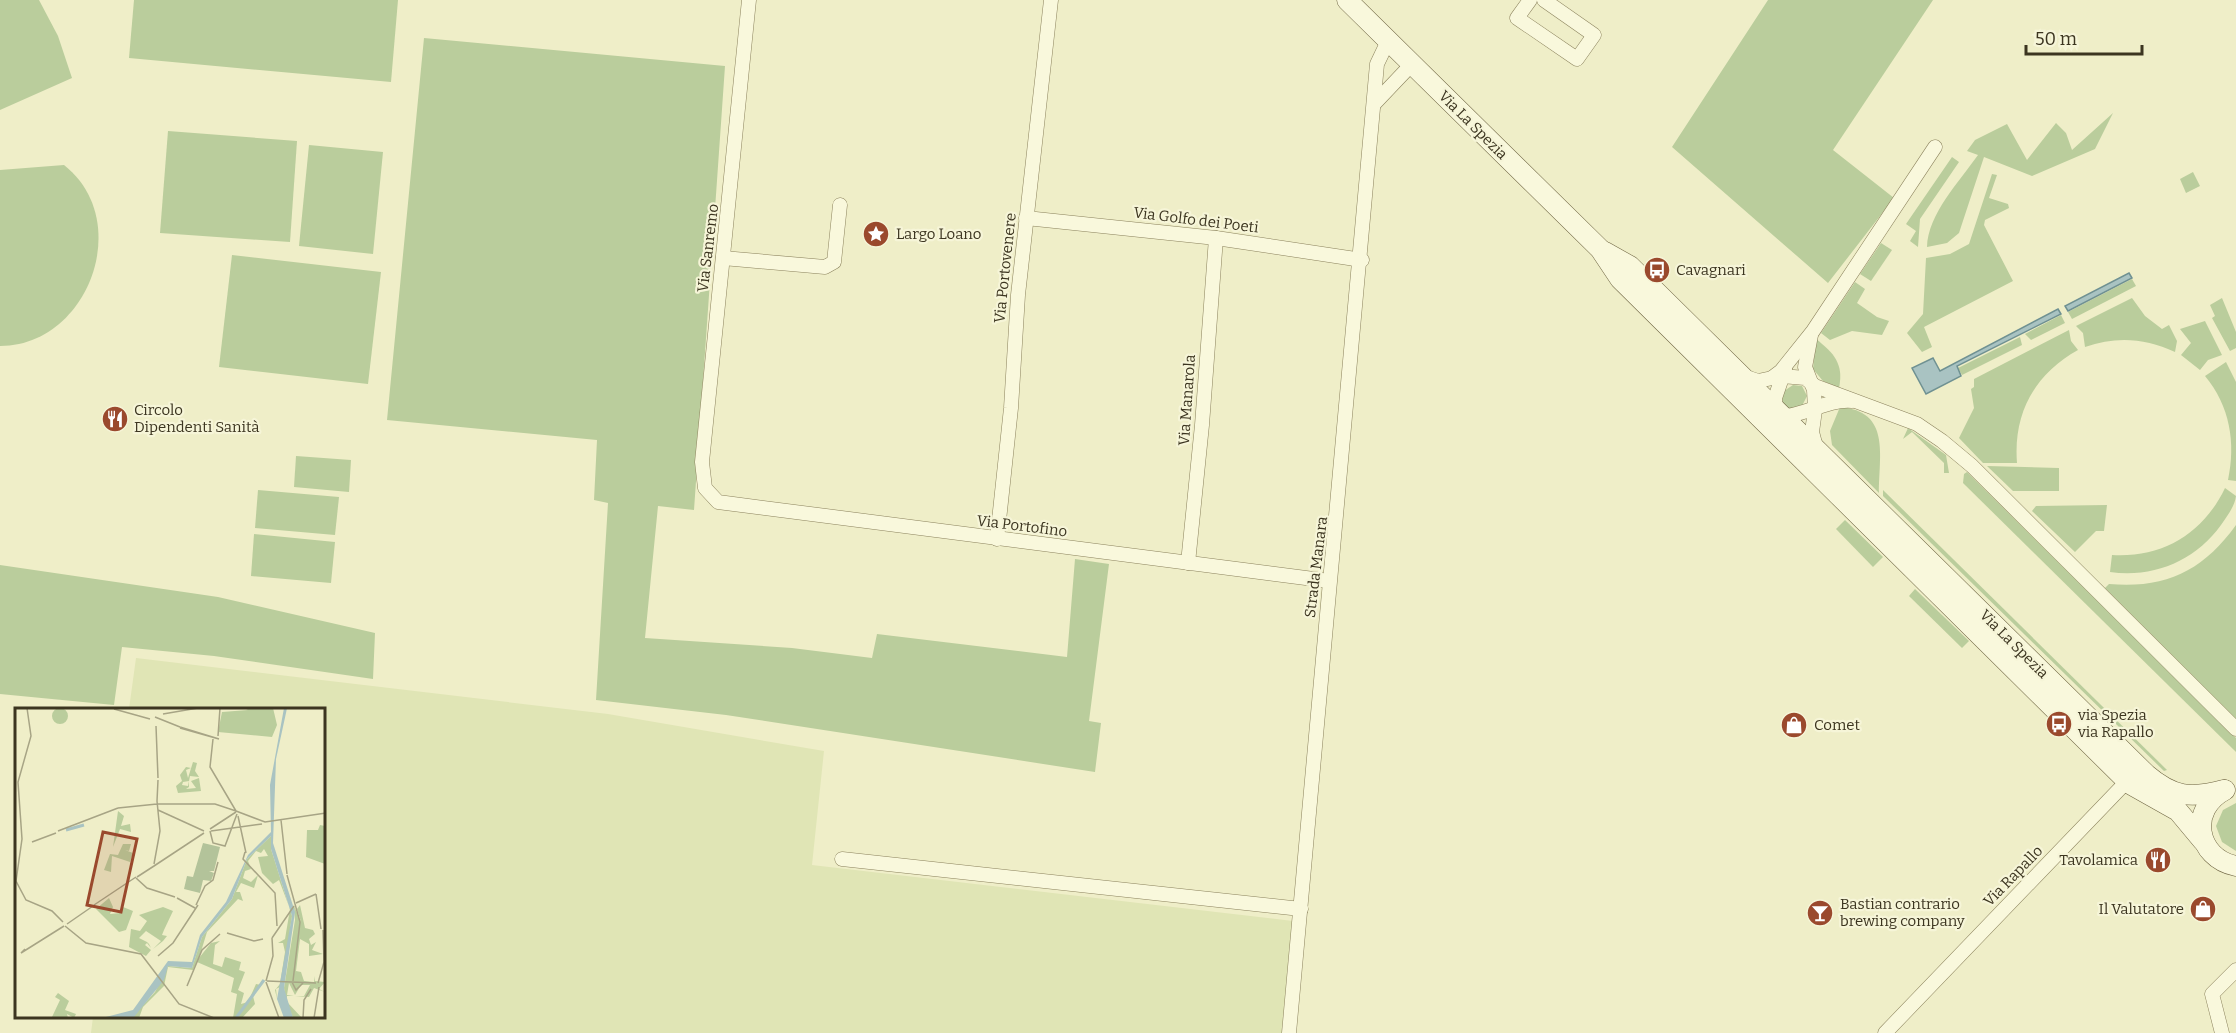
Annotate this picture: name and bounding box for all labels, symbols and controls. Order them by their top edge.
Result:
scale bar [2026,18,2142,56]
text: 50 m [2035,28,2077,50]
street label: Via La Spezia [1435,87,1511,163]
street label: Via Sanremo [694,203,722,293]
street label: Via Golfo dei Poeti [1132,203,1260,237]
street label: Via Portovenere [990,212,1020,324]
place icon: Largo Loano [861,219,891,249]
place label: Largo Loano [896,225,982,243]
bus stop icon: Cavagnari [1642,255,1672,285]
place label: Cavagnari [1676,261,1746,279]
street label: Via Manarola [1175,354,1199,446]
place label: Circolo Dipendenti Sanità [134,401,259,436]
restaurant icon: Circolo Dipendenti Sanità [100,404,130,434]
street label: Via Portofino [976,512,1068,540]
street label: Strada Manara [1301,515,1331,619]
street label: Via La Spezia [1976,606,2052,682]
place label: via Spezia via Rapallo [2077,706,2154,741]
inset map [15,708,326,1018]
bus stop icon: via Spezia via Rapallo [2044,709,2074,739]
shop icon: Comet [1779,710,1809,740]
place label: Comet [1814,716,1860,734]
street label: Via Rapallo [1980,842,2046,910]
restaurant icon: Tavolamica [2143,845,2173,875]
place label: Tavolamica [2059,851,2138,869]
shop icon: Il Valutatore [2188,894,2218,924]
place label: Bastian contrario brewing company [1840,895,1965,930]
bar icon: Bastian contrario brewing company [1805,898,1835,928]
place label: Il Valutatore [2099,900,2184,918]

